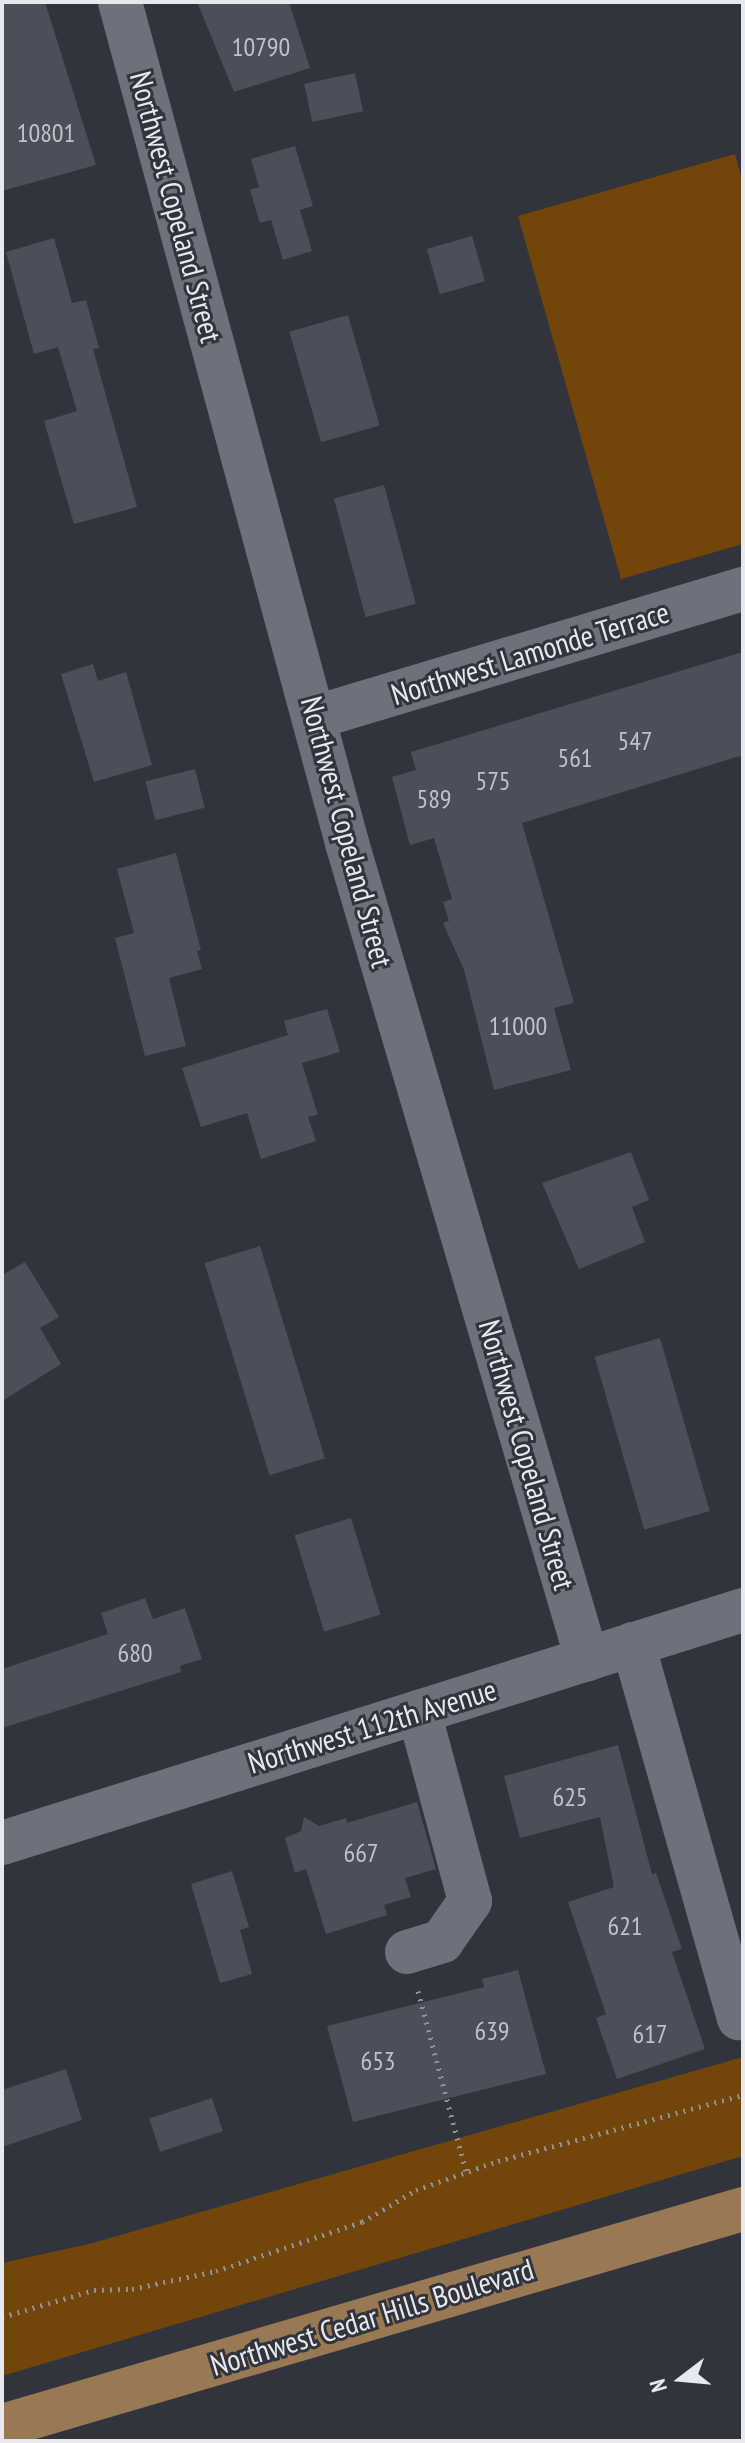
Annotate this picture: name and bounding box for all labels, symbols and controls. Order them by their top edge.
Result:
house number: 10790 [232,31,290,63]
street label: Northwest Copeland Street [123,68,229,346]
house number: 10801 [17,117,75,149]
street label: Northwest Lamonde Terrace [386,594,674,712]
street label: Northwest Copeland Street [294,693,400,971]
house number: 547 [617,725,653,757]
house number: 561 [557,742,593,774]
house number: 575 [475,765,511,797]
house number: 589 [416,783,452,815]
house number: 11000 [489,1010,547,1042]
street label: Northwest Copeland Street [471,1316,583,1594]
house number: 680 [117,1637,153,1669]
street label: Northwest 112th Avenue [243,1671,501,1781]
house number: 625 [552,1781,588,1813]
house number: 667 [343,1837,379,1869]
house number: 621 [607,1910,643,1942]
house number: 639 [474,2015,510,2047]
house number: 617 [632,2018,668,2050]
house number: 653 [360,2045,396,2077]
street label: Northwest Cedar Hills Boulevard [206,2251,538,2383]
north arrow [641,2339,721,2419]
text: N [643,2376,673,2395]

